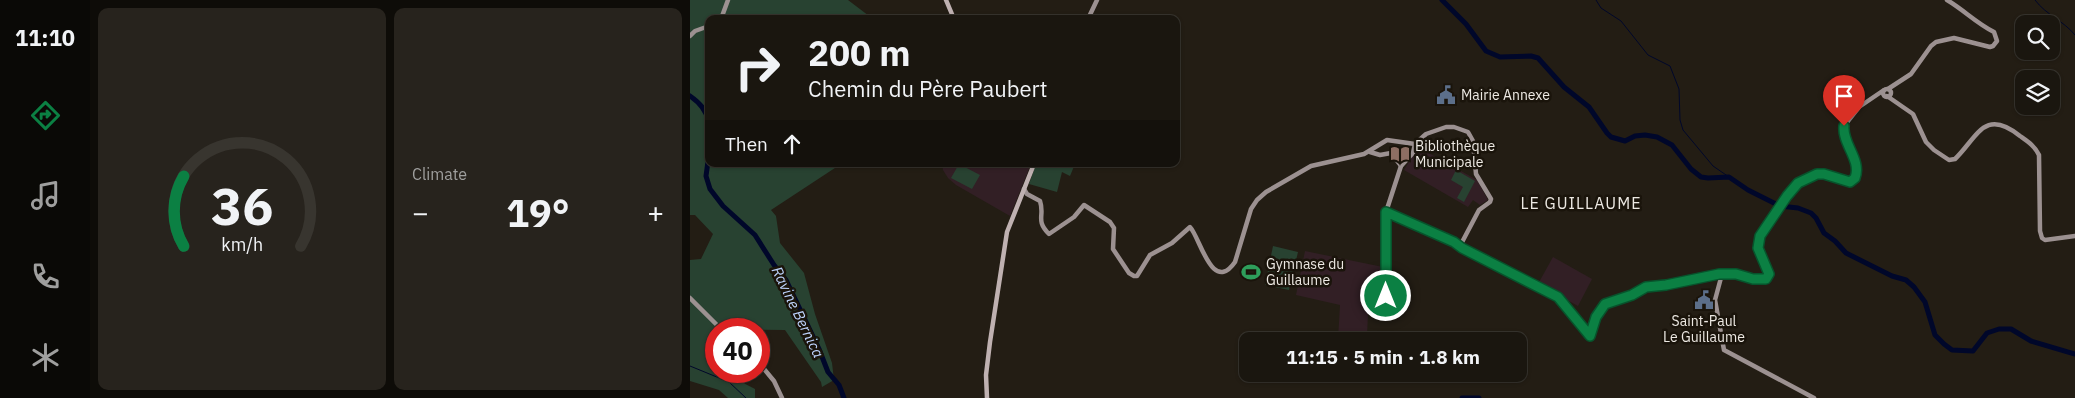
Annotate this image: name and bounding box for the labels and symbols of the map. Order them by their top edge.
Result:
pin [1823,75,1865,126]
public building icon: Mairie Annexe [1435,84,1457,106]
place label: Mairie Annexe [1461,86,1550,104]
place label: Bibliothèque Municipale [1415,137,1496,171]
library icon: Bibliothèque Municipale [1389,143,1411,165]
district label: LE GUILLAUME [1520,193,1642,213]
place label: Gymnase du Guillaume [1266,255,1344,289]
sports icon: Gymnase du Guillaume [1240,261,1262,283]
water label: Ravine Bernica [768,263,828,361]
position arrow [1359,269,1411,321]
public building icon: Saint-Paul Le Guillaume [1693,289,1715,311]
place label: Saint-Paul Le Guillaume [1663,312,1745,346]
speed limit sign: 40 [705,318,770,383]

